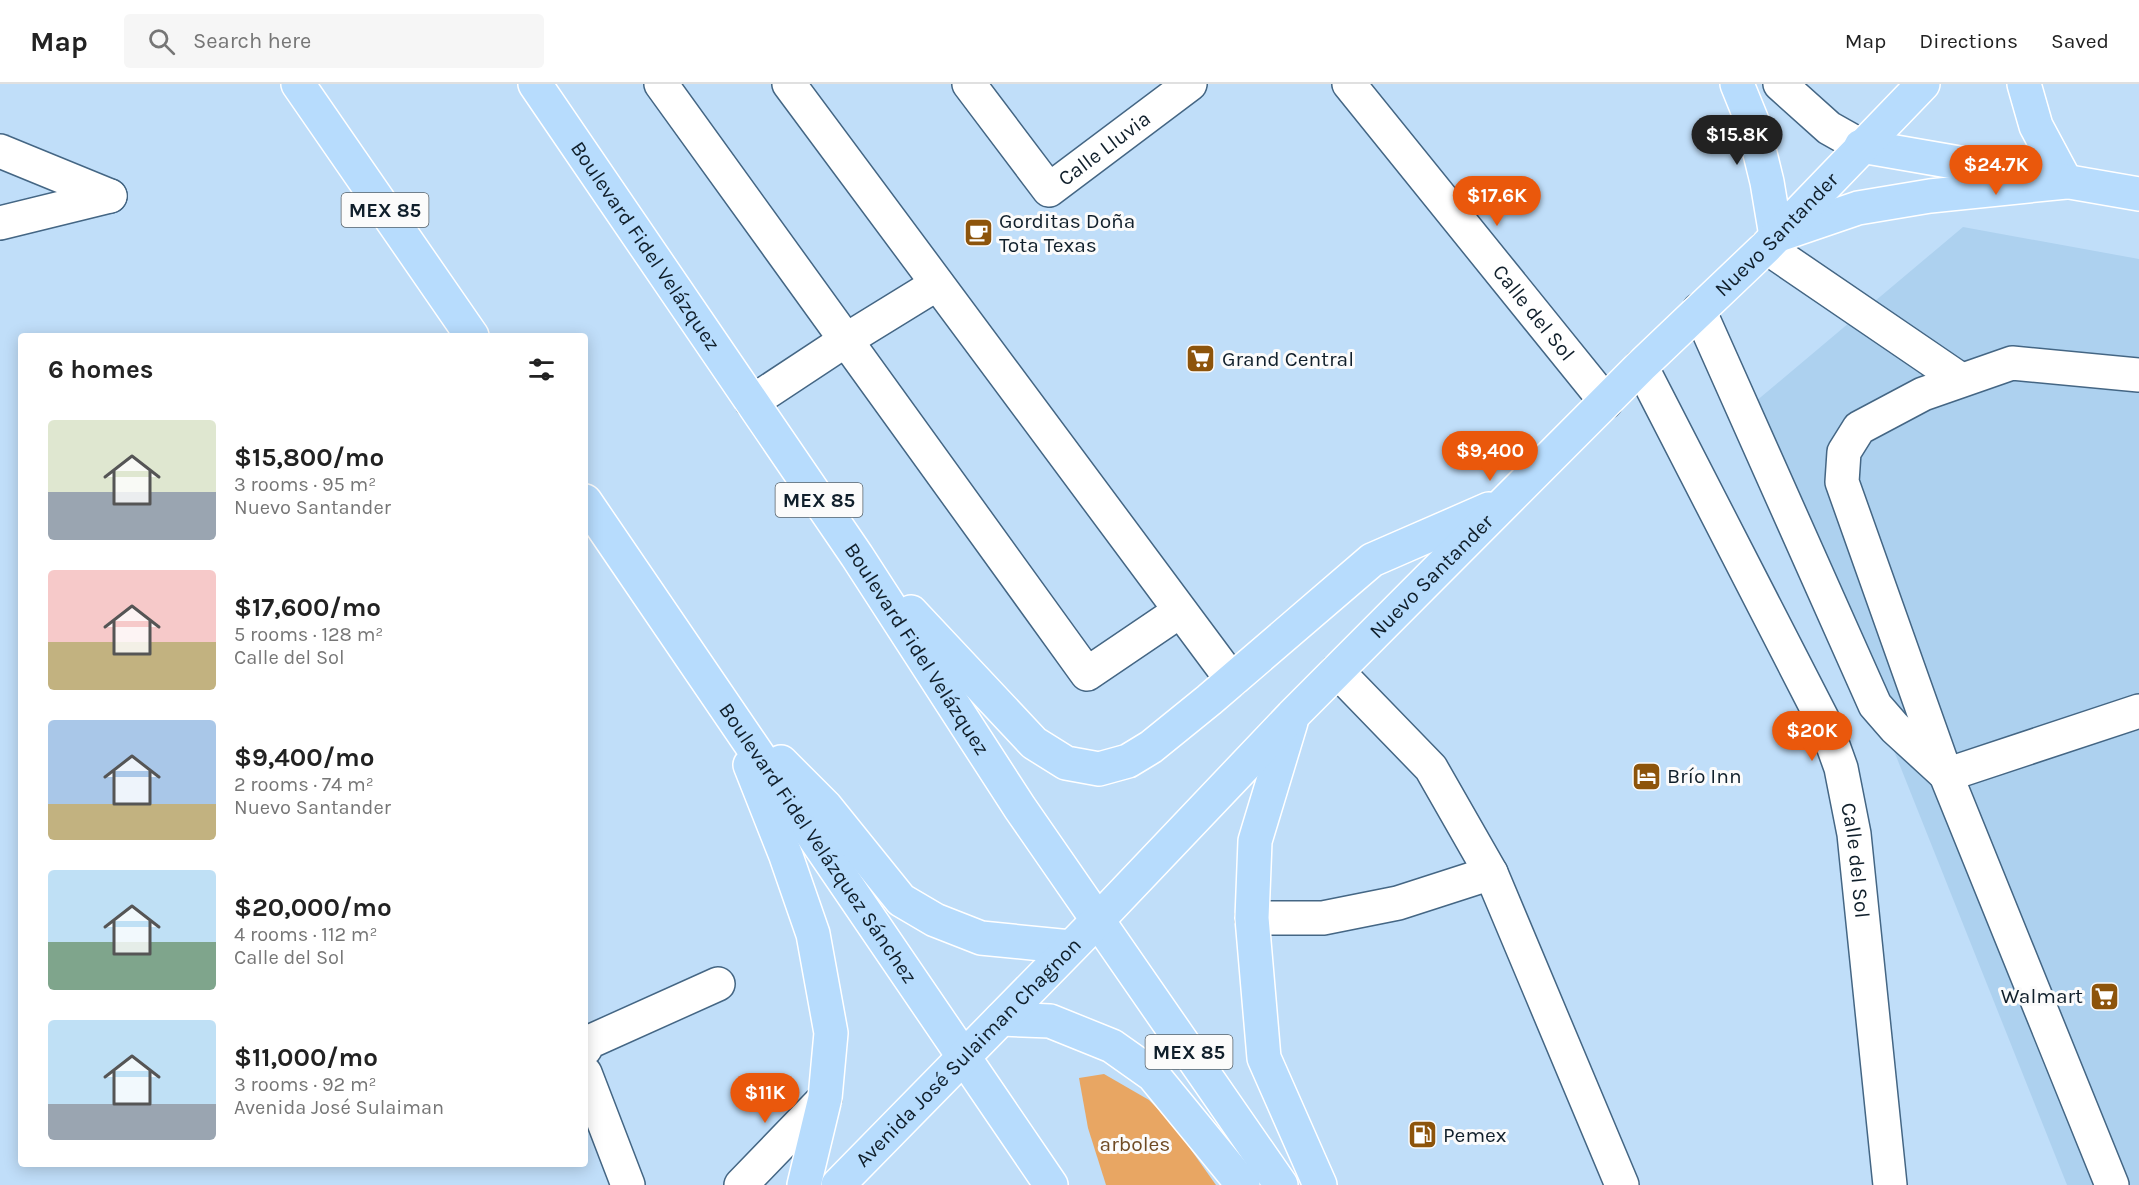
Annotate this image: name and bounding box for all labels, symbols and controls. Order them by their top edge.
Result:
search box [124,14,544,68]
text: Map [30,25,88,58]
icon: search [145,25,178,58]
text: Search here [193,28,311,54]
text: Map [1845,29,1886,53]
text: Directions [1919,29,2018,53]
text: Saved [2051,29,2109,53]
street label: Calle Lluvia [1054,106,1155,191]
pin: $15.8K [1688,115,1786,166]
text: $15.8K [1706,123,1768,146]
street label: Boulevard Fidel Velázquez [566,137,725,355]
pin: $24.7K [1947,145,2045,196]
text: $24.7K [1963,153,2029,176]
street label: Nuevo Santander [1710,167,1843,301]
pin: $17.6K [1448,176,1546,227]
text: $17.6K [1467,184,1527,207]
road number: MEX 85 [342,193,428,227]
place label: Gorditas Doña Tota Texas [999,209,1135,257]
cafe icon: Gorditas Doña Tota Texas [962,217,994,249]
street label: Calle del Sol [1488,260,1580,365]
supermarket icon: Grand Central [1185,343,1217,375]
place label: Grand Central [1222,347,1354,371]
icon: filters [525,353,558,386]
text: 6 homes [48,354,153,385]
pin: $9,400 [1441,431,1539,482]
text: $9,400 [1456,439,1524,462]
text: $15,800/mo [234,442,384,473]
icon: home [96,444,168,516]
text: 3 rooms · 95 m² [234,473,376,496]
road number: MEX 85 [776,483,862,517]
text: Nuevo Santander [234,496,391,519]
street label: Nuevo Santander [1365,509,1498,643]
street label: Boulevard Fidel Velázquez [840,538,994,759]
text: $17,600/mo [234,592,381,623]
icon: home [96,594,168,666]
text: 5 rooms · 128 m² [234,623,383,646]
text: Calle del Sol [234,646,345,669]
street label: Boulevard Fidel Velázquez Sánchez [714,698,922,988]
pin: $20K [1776,711,1848,762]
text: $20K [1786,719,1838,742]
text: $9,400/mo [234,742,374,773]
icon: home [96,744,168,816]
hotel icon: Brío Inn [1630,760,1662,792]
place label: Brío Inn [1667,764,1742,788]
text: 2 rooms · 74 m² [234,773,374,796]
text: Nuevo Santander [234,796,391,819]
street label: Calle del Sol [1836,801,1875,919]
text: $20,000/mo [234,892,392,923]
icon: home [96,894,168,966]
text: 4 rooms · 112 m² [234,923,378,946]
street label: Avenida José Sulaiman Chagnon [851,933,1086,1172]
text: Calle del Sol [234,946,345,969]
supermarket icon: Walmart [2088,980,2120,1012]
place label: Walmart [2001,984,2083,1008]
road number: MEX 85 [1146,1035,1232,1069]
text: $11,000/mo [234,1042,378,1073]
icon: home [96,1044,168,1116]
text: 3 rooms · 92 m² [234,1073,377,1096]
pin: $11K [729,1073,801,1124]
text: $11K [744,1081,786,1104]
text: Avenida José Sulaiman [234,1096,444,1119]
fuel station icon: Pemex [1406,1119,1438,1151]
place label: Pemex [1443,1123,1507,1147]
park label: arboles [1100,1132,1170,1156]

